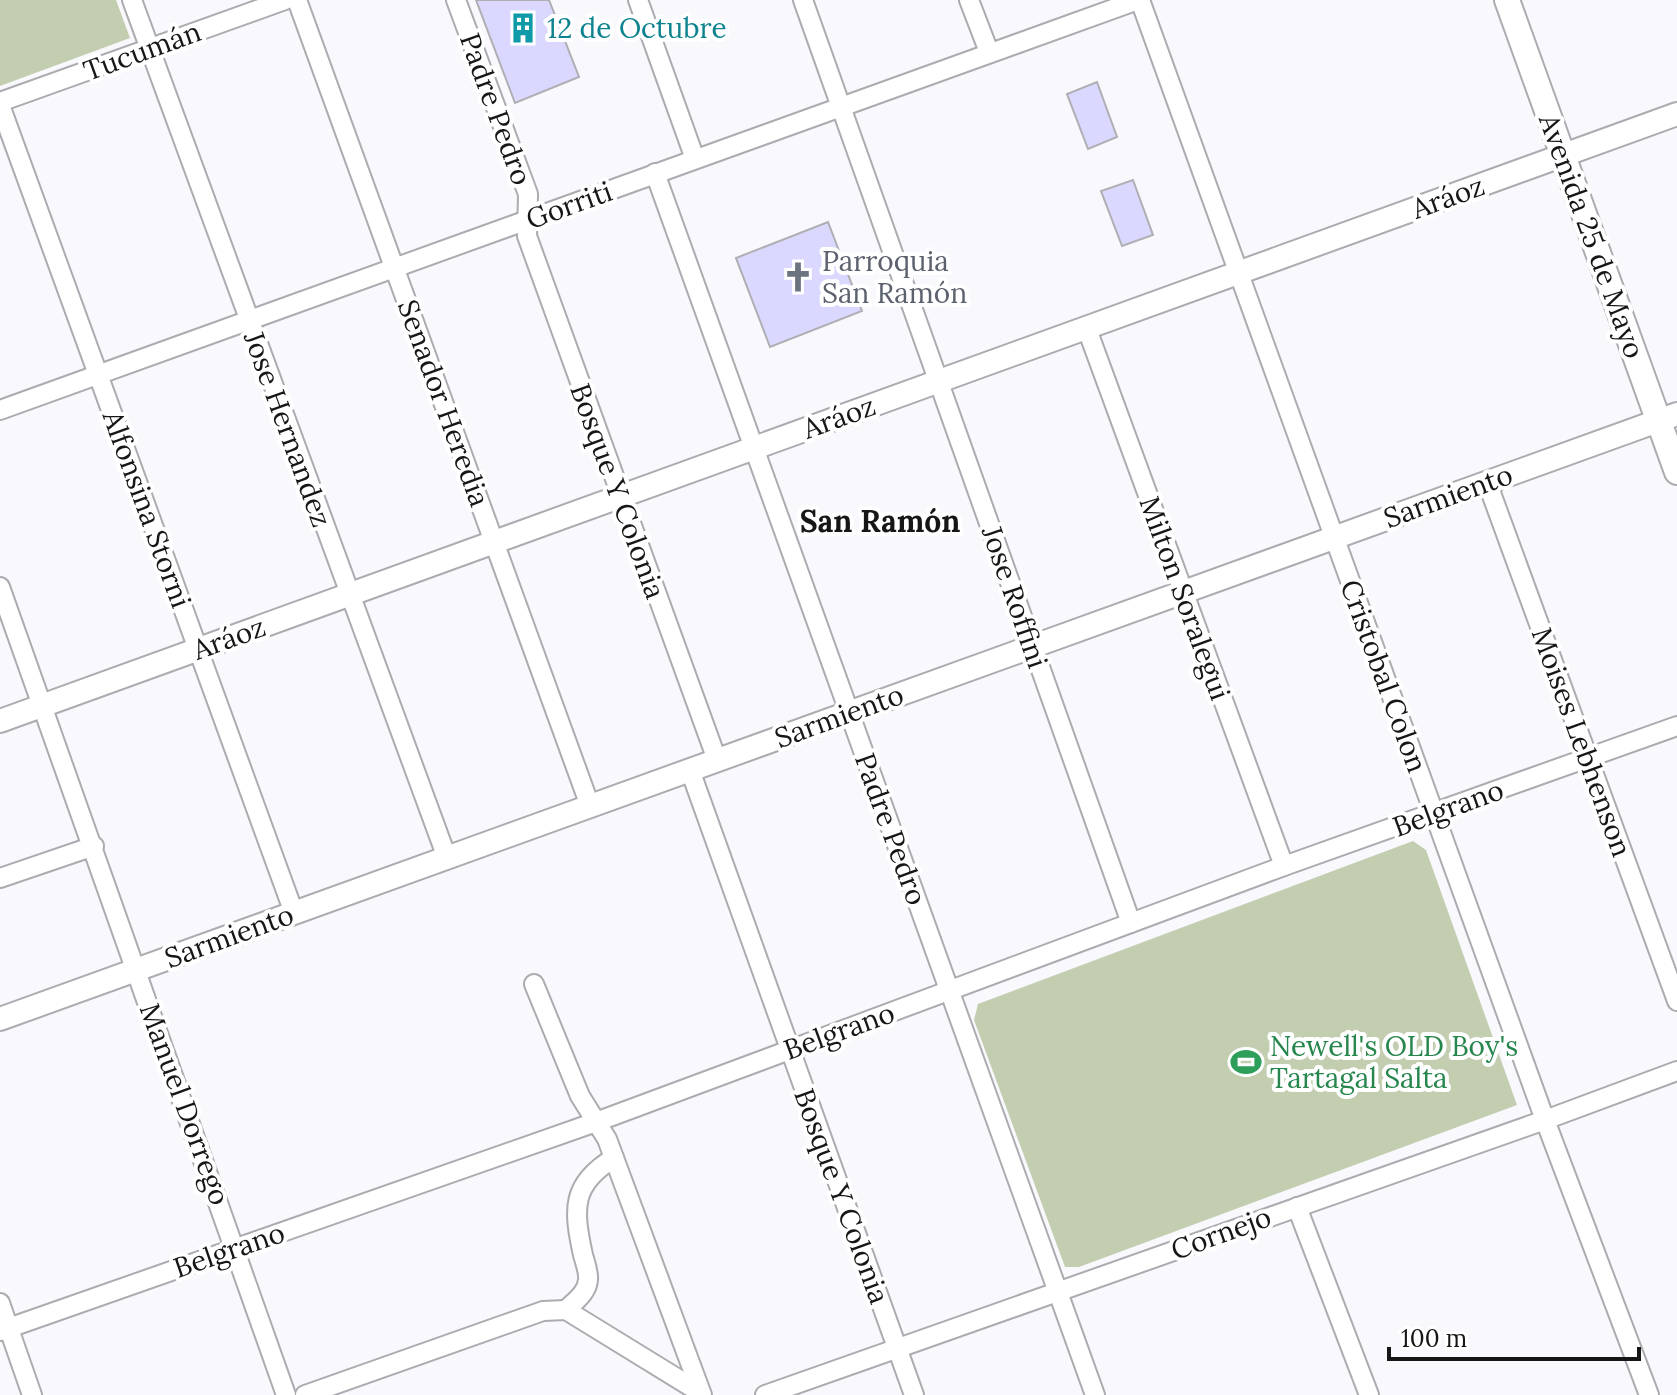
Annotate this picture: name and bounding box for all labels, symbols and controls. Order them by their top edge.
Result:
place label: 12 de Octubre [547,10,727,46]
building icon: 12 de Octubre [506,11,540,45]
street label: Tucumán [78,13,206,89]
street label: Padre Pedro [452,28,540,190]
street label: Avenida 25 de Mayo [1531,108,1653,363]
street label: Aráoz [1406,167,1489,227]
street label: Gorriti [521,173,617,237]
place label: Parroquia San Ramón [822,243,967,311]
church icon: Parroquia San Ramón [781,260,815,294]
street label: Senador Heredia [390,295,498,511]
street label: Jose Hernandez [236,325,340,532]
street label: Bosque Y Colonia [562,378,674,604]
street label: Aráoz [797,387,880,447]
street label: Alfonsina Storni [94,404,199,613]
street label: Sarmiento [1379,456,1517,536]
street label: Milton Soralegui [1131,491,1239,705]
district label: San Ramón [800,502,960,540]
street label: Jose Roffini [974,520,1056,673]
street label: Cristobal Colon [1332,575,1436,777]
street label: Aráoz [187,608,270,668]
street label: Moises Lebhenson [1524,623,1640,861]
street label: Sarmiento [770,676,908,756]
street label: Padre Pedro [847,748,935,910]
street label: Belgrano [1388,771,1508,845]
street label: Sarmiento [160,896,298,976]
street label: Belgrano [779,994,899,1068]
street label: Manuel Dorrego [132,998,238,1210]
place label: Newell's OLD Boy's Tartagal Salta [1270,1028,1518,1096]
sports icon: Newell's OLD Boy's Tartagal Salta [1229,1045,1263,1079]
street label: Bosque Y Colonia [786,1083,898,1309]
street label: Cornejo [1166,1198,1276,1268]
street label: Belgrano [169,1214,289,1286]
scale bar [1389,1311,1639,1361]
text: 100 m [1401,1323,1467,1354]

